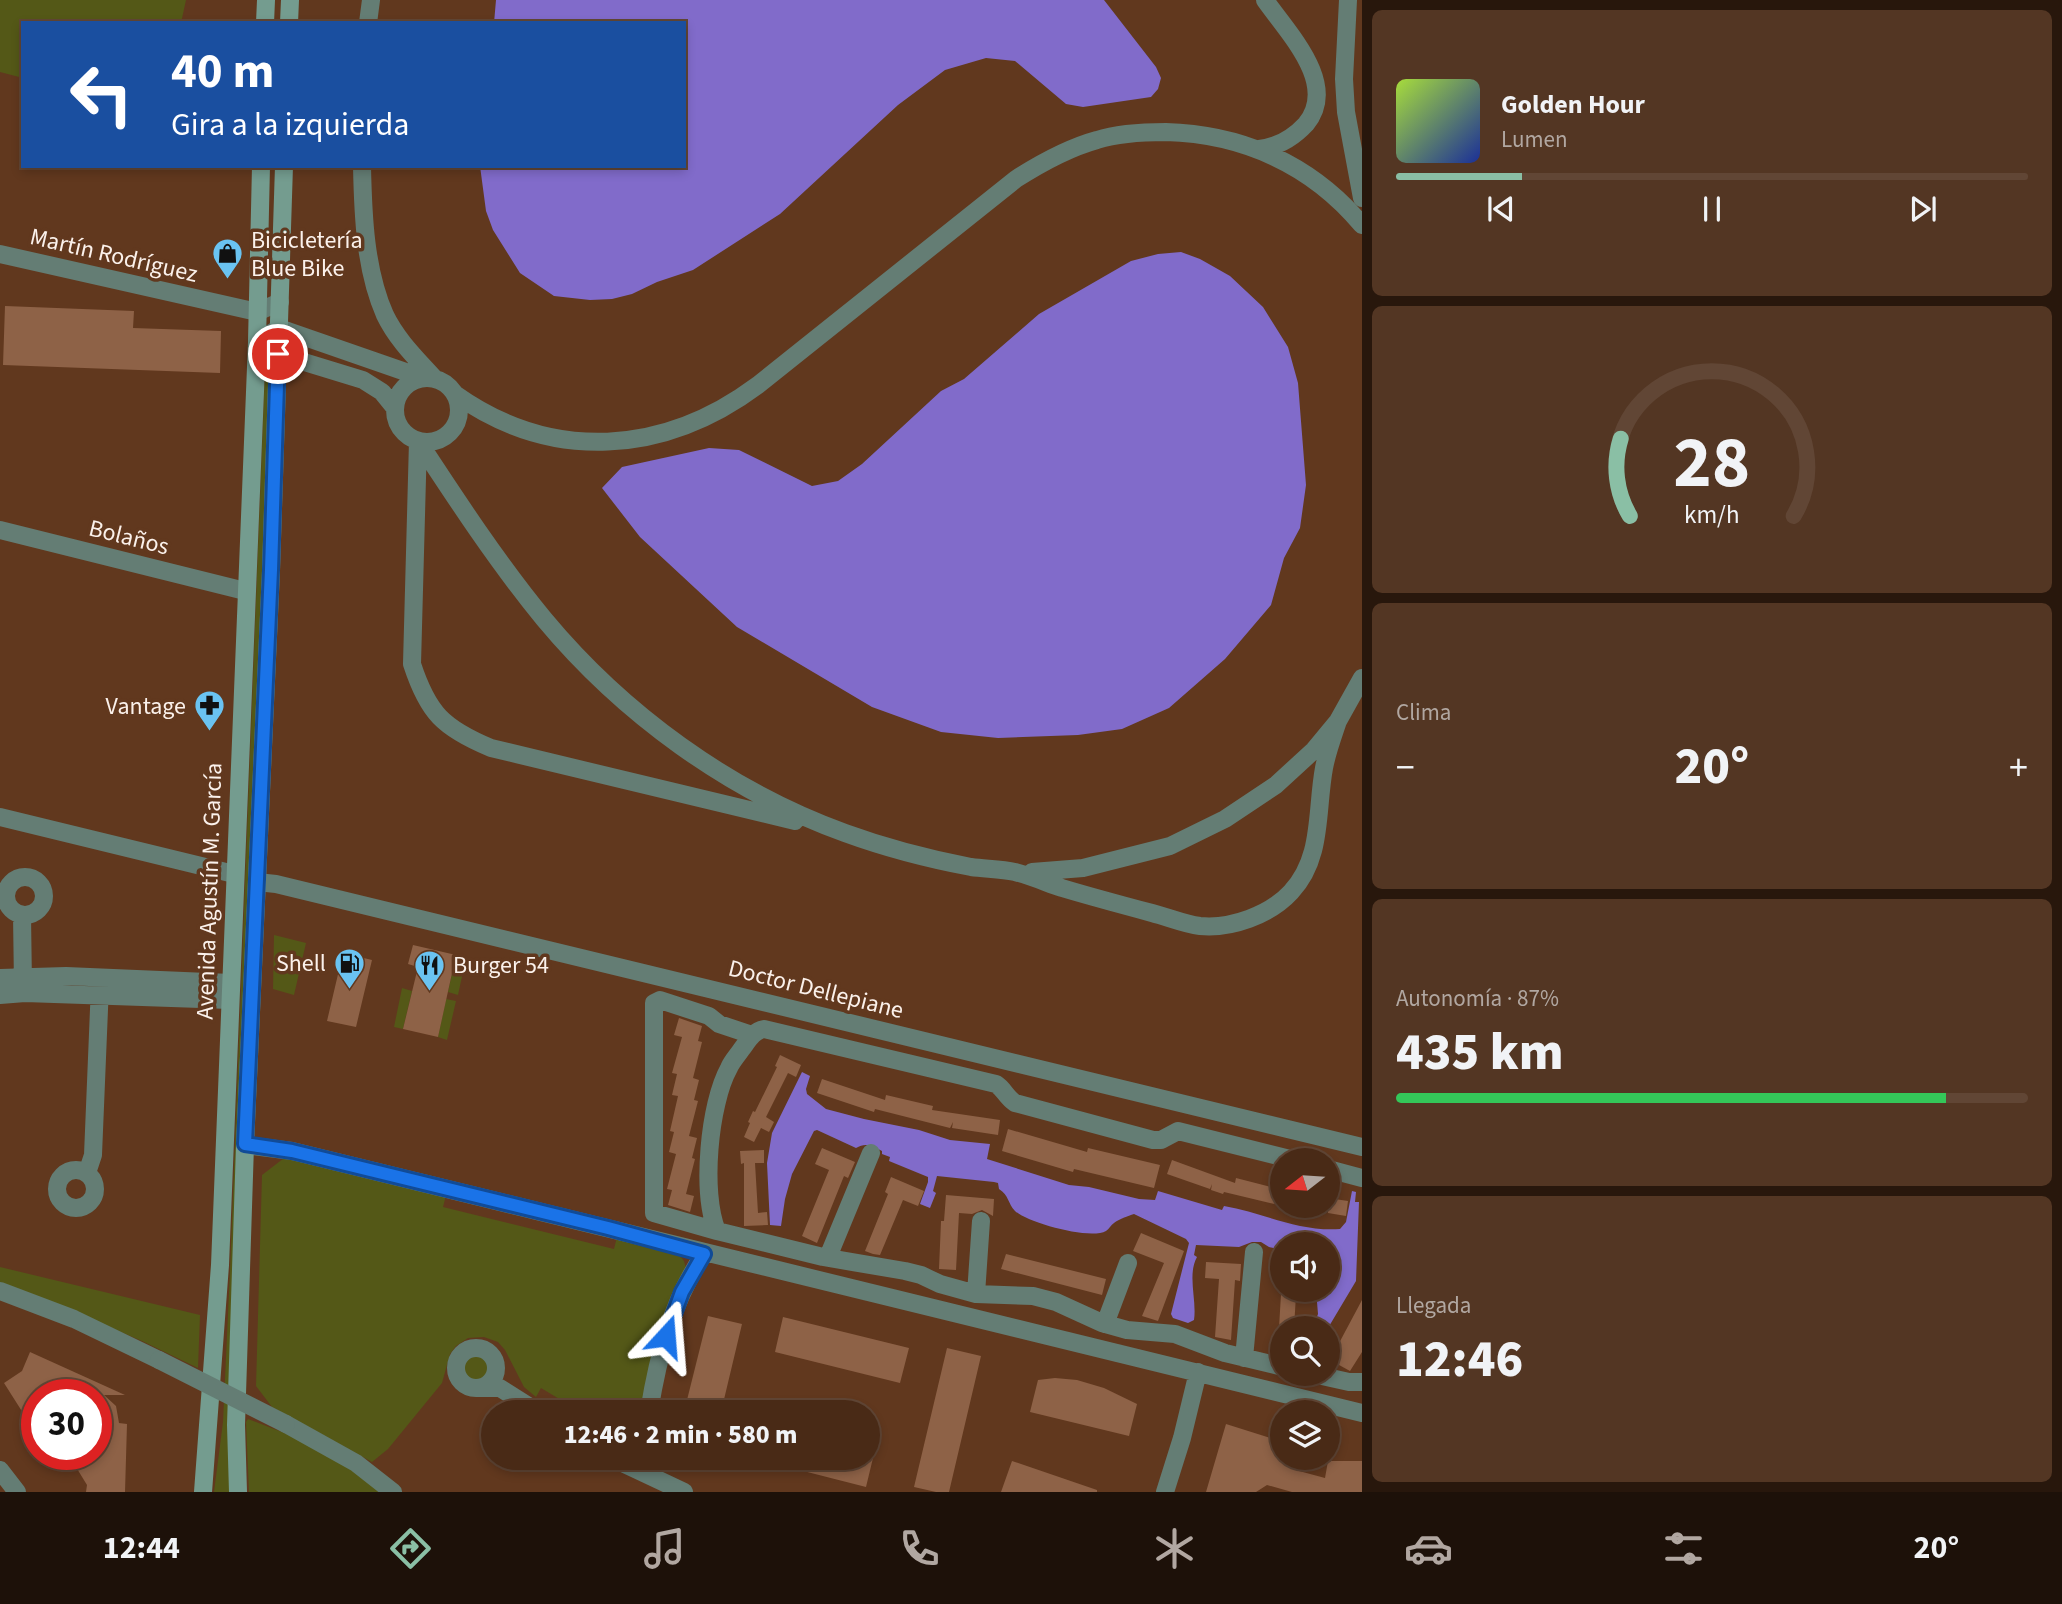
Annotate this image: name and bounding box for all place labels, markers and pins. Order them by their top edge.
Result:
place label: Bicicletería Blue Bike [251,223,363,286]
shop icon: Bicicletería Blue Bike [211,237,245,281]
pin [248,324,308,384]
place label: Vantage [106,689,186,724]
pharmacy icon: Vantage [192,689,226,733]
place label: Shell [276,946,326,981]
fuel station icon: Shell [332,946,366,990]
restaurant icon: Burger 54 [413,948,447,992]
place label: Burger 54 [453,948,549,983]

